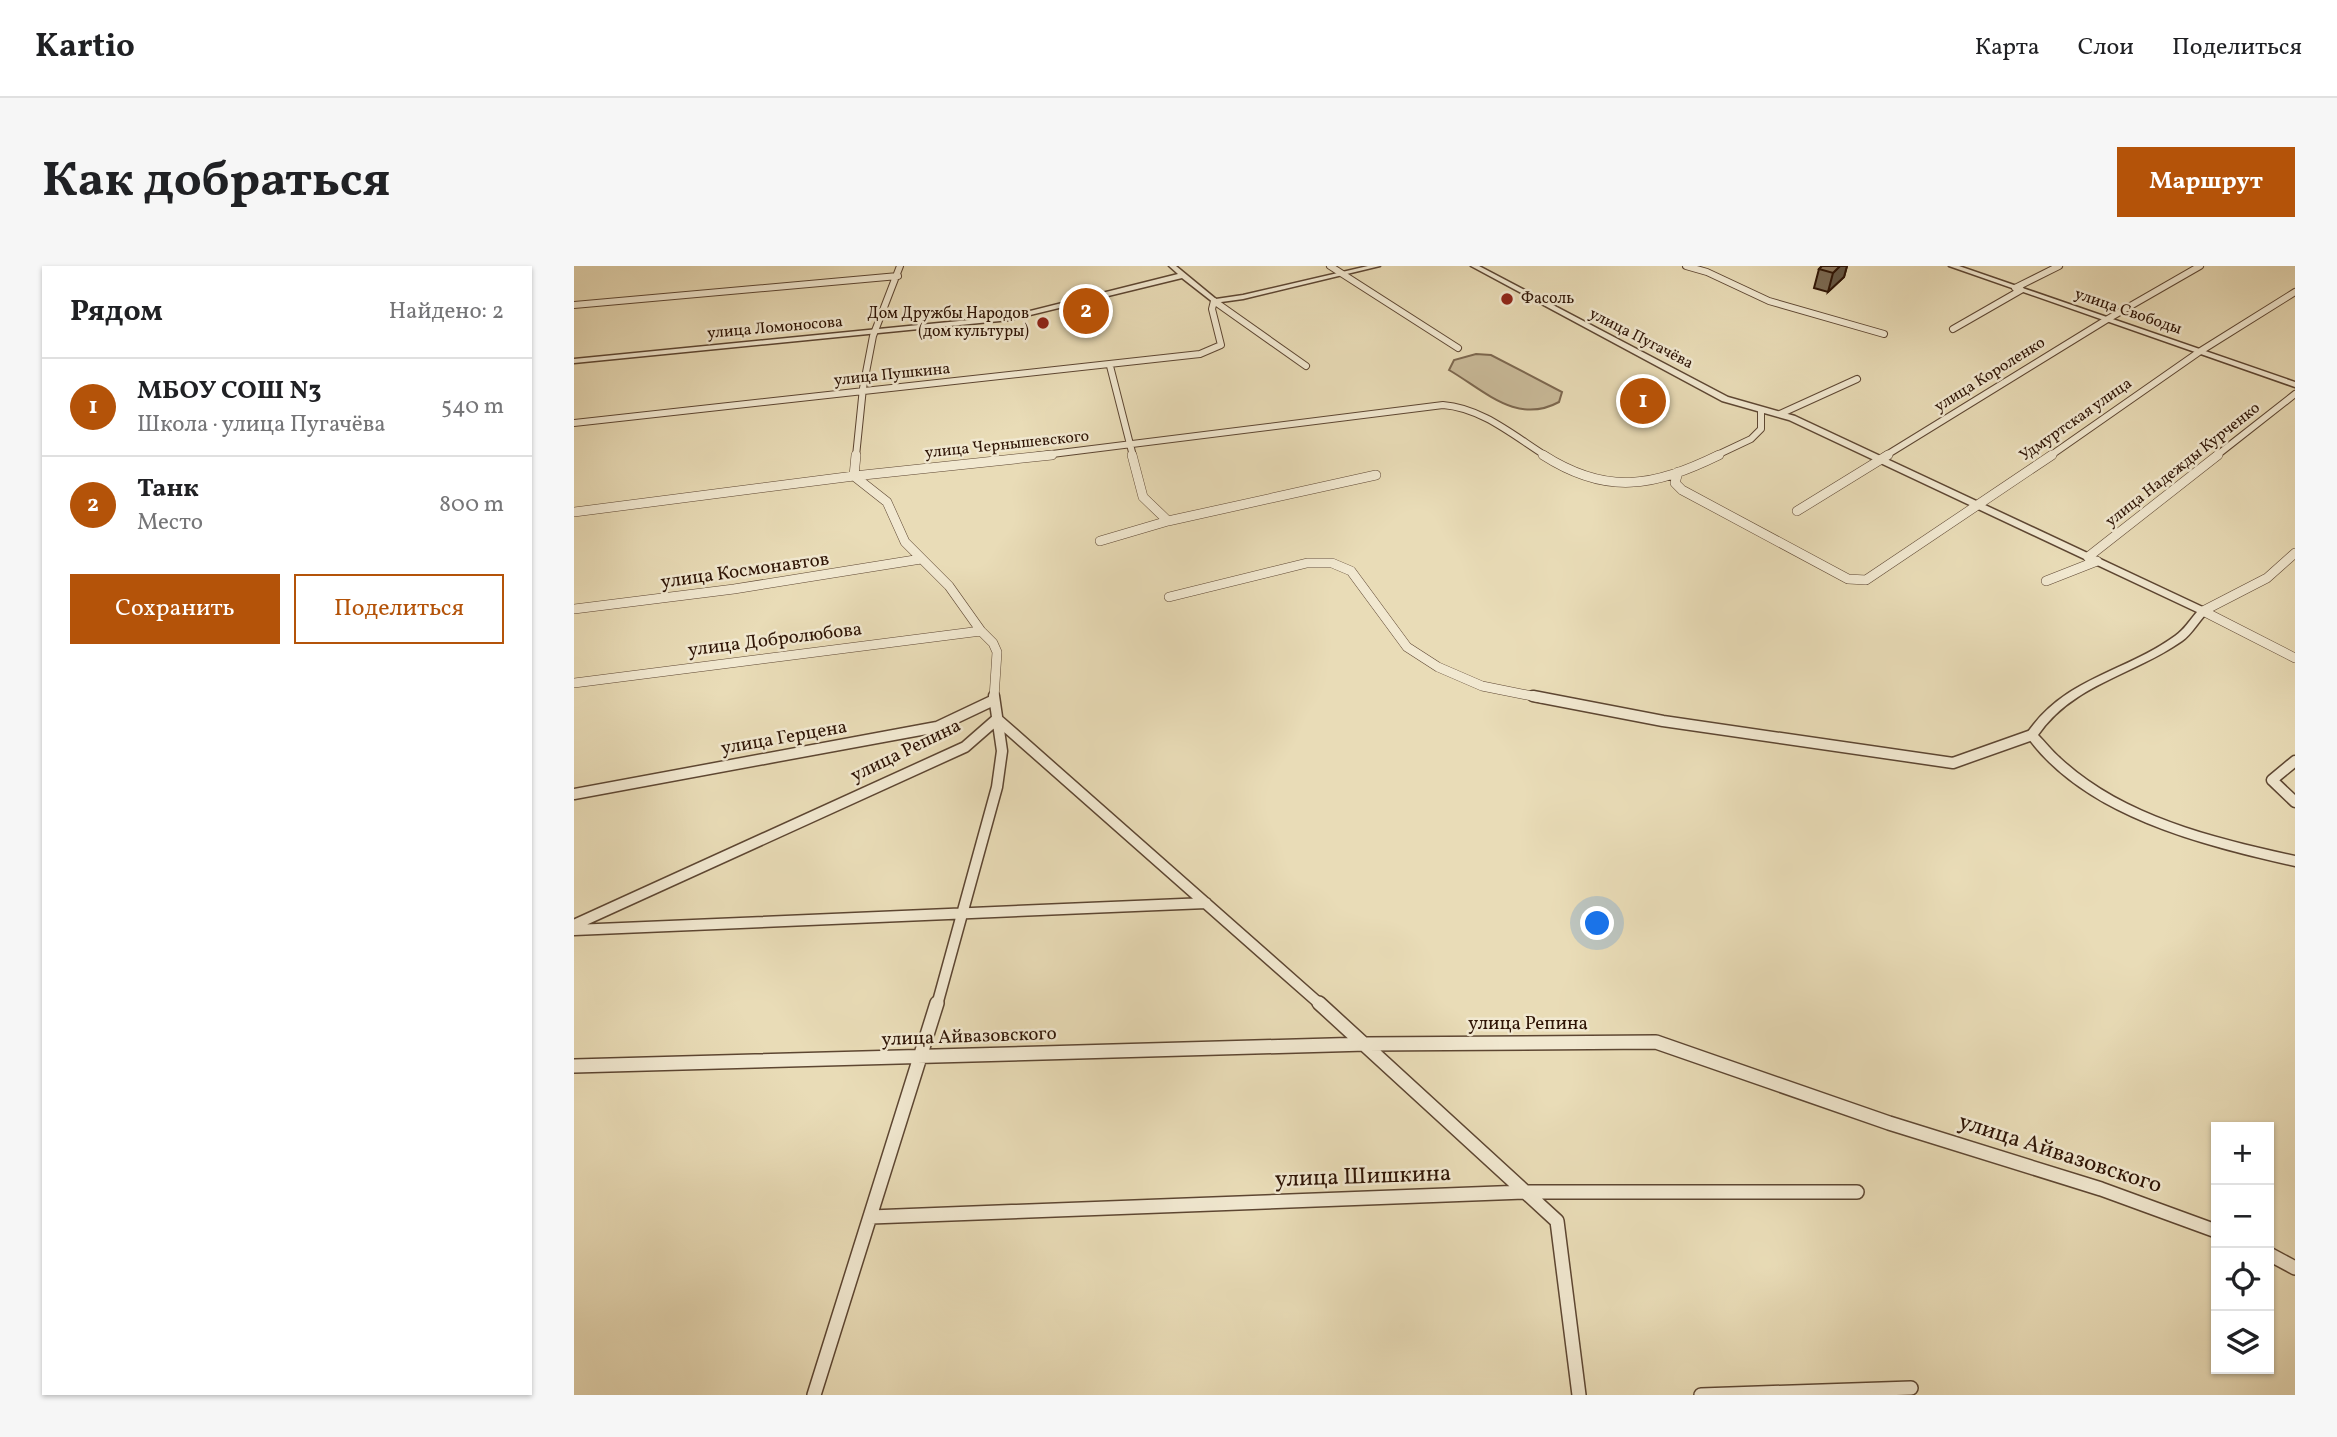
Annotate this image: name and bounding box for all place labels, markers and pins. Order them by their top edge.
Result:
pin: 2 [1063,285,1109,337]
place label: Фасоль [1521,288,1574,310]
marker: Фасоль [1499,291,1515,307]
place label: Дом Дружбы Народов (дом культуры) [867,303,1029,343]
marker: Дом Дружбы Народов (дом культуры) [1035,315,1051,331]
pin: 1 [1620,375,1666,427]

